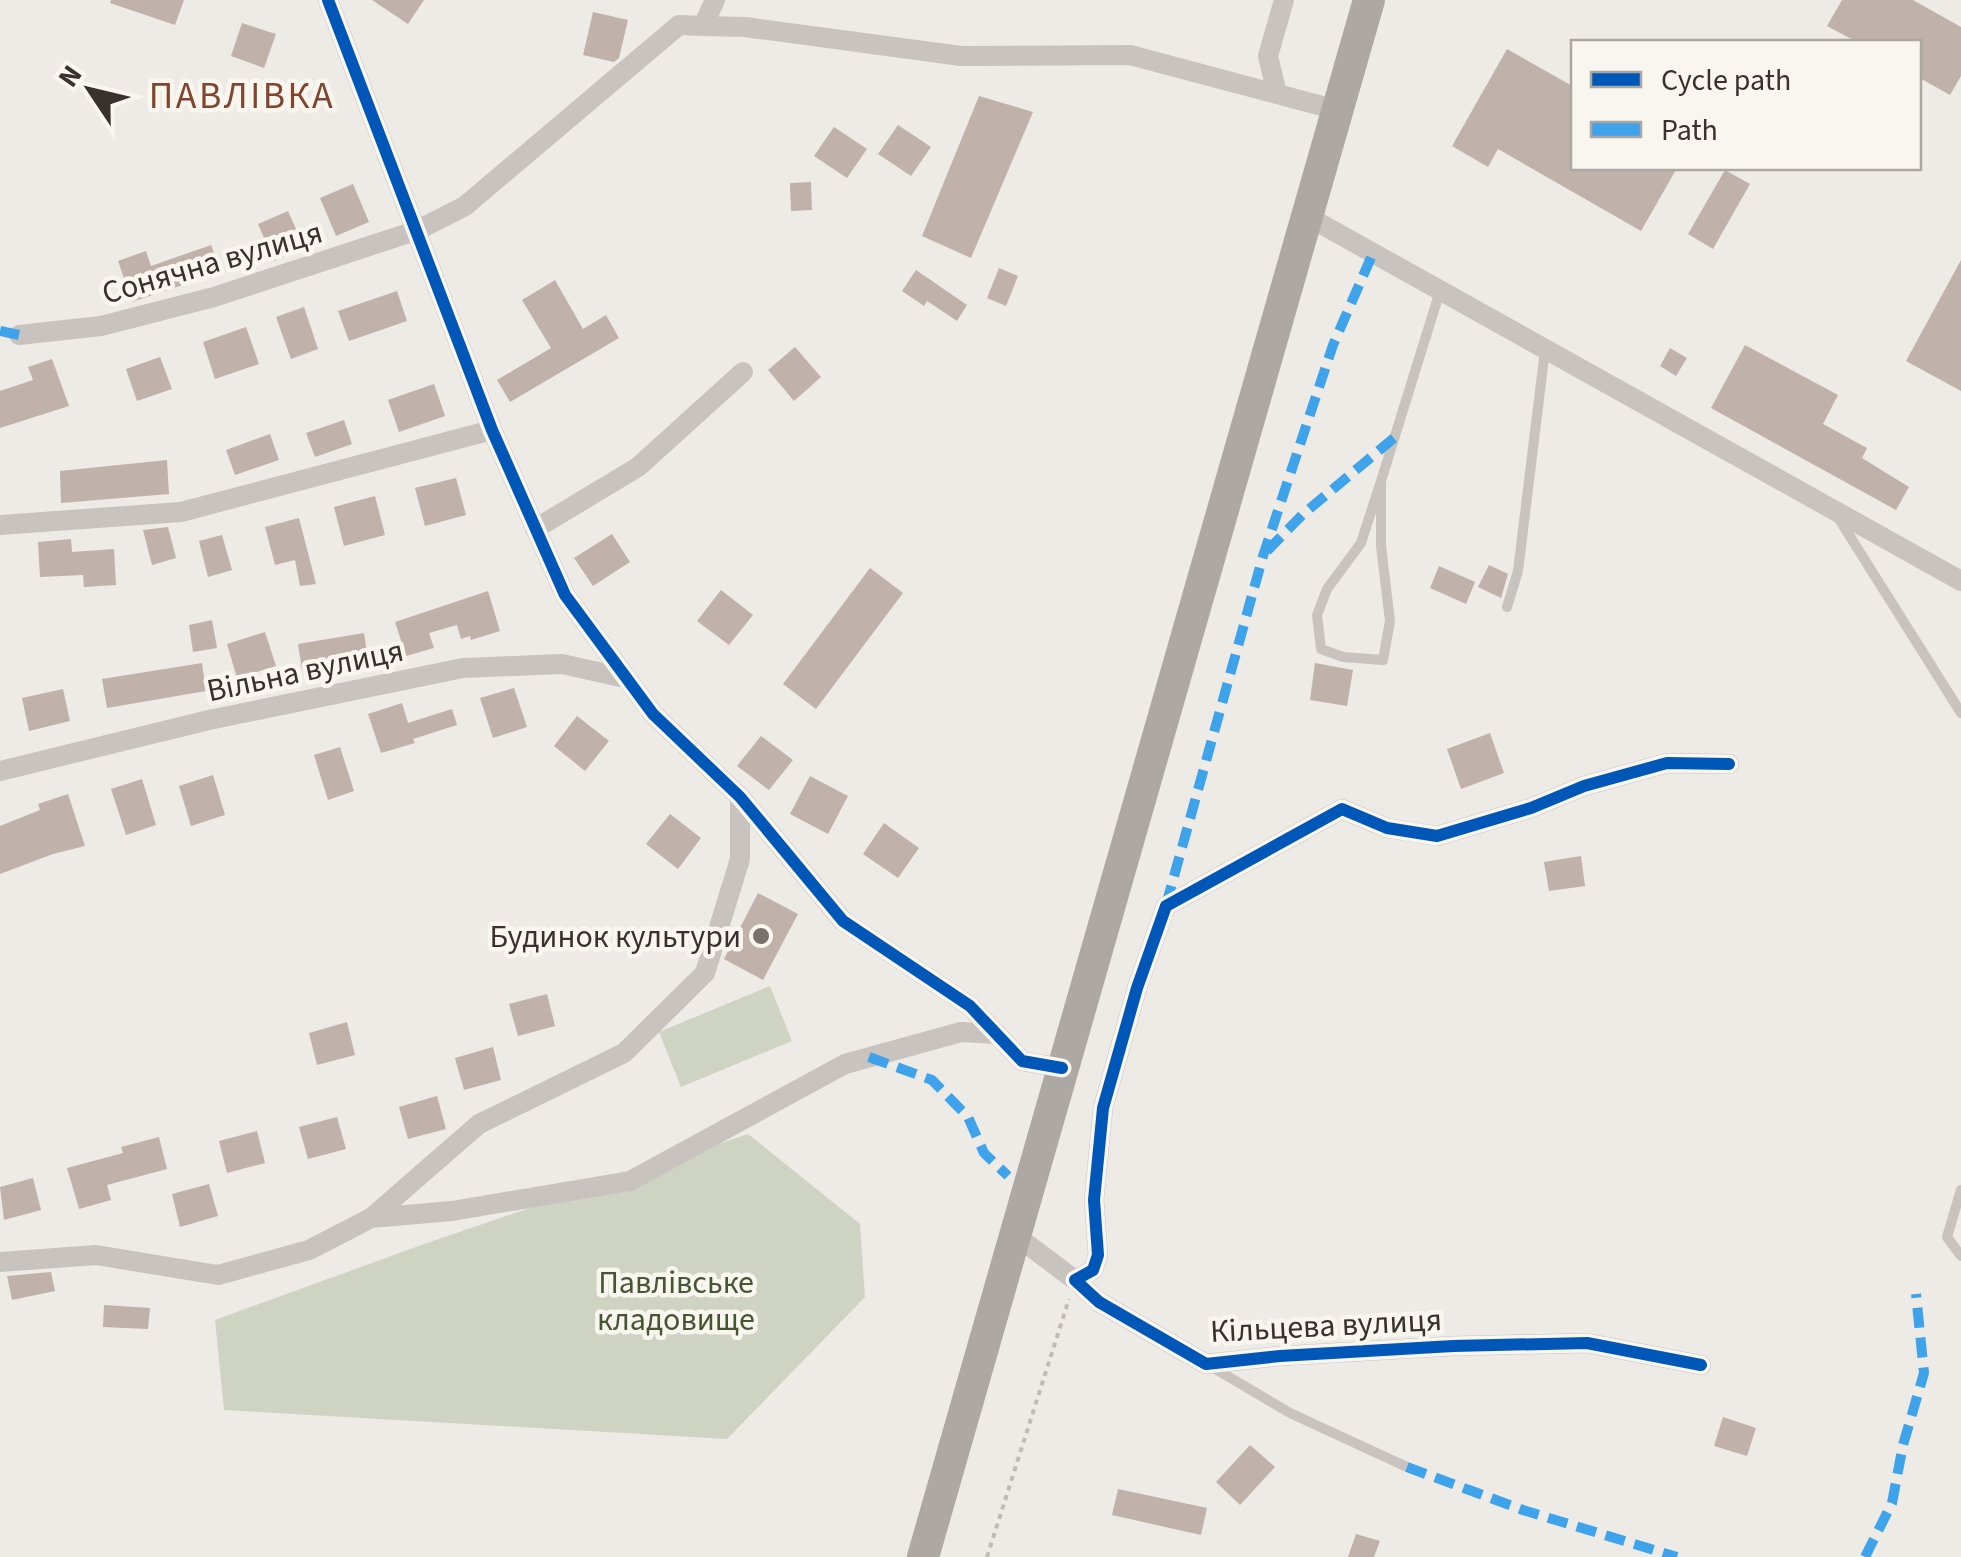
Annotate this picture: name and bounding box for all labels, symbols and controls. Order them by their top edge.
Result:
north arrow [40,40,140,140]
legend [1571,40,1921,170]
text: N [49,57,92,95]
text: Cycle path [1661,59,1791,102]
district label: ПАВЛІВКА [149,69,335,123]
text: Path [1661,109,1718,152]
street label: Сонячна вулиця [97,210,328,316]
street label: Вільна вулиця [203,628,408,714]
place label: Будинок культури [489,914,741,960]
marker: Будинок культури [750,925,772,947]
park label: Павлівське кладовище [597,1260,755,1343]
street label: Кільцева вулиця [1209,1297,1443,1355]

